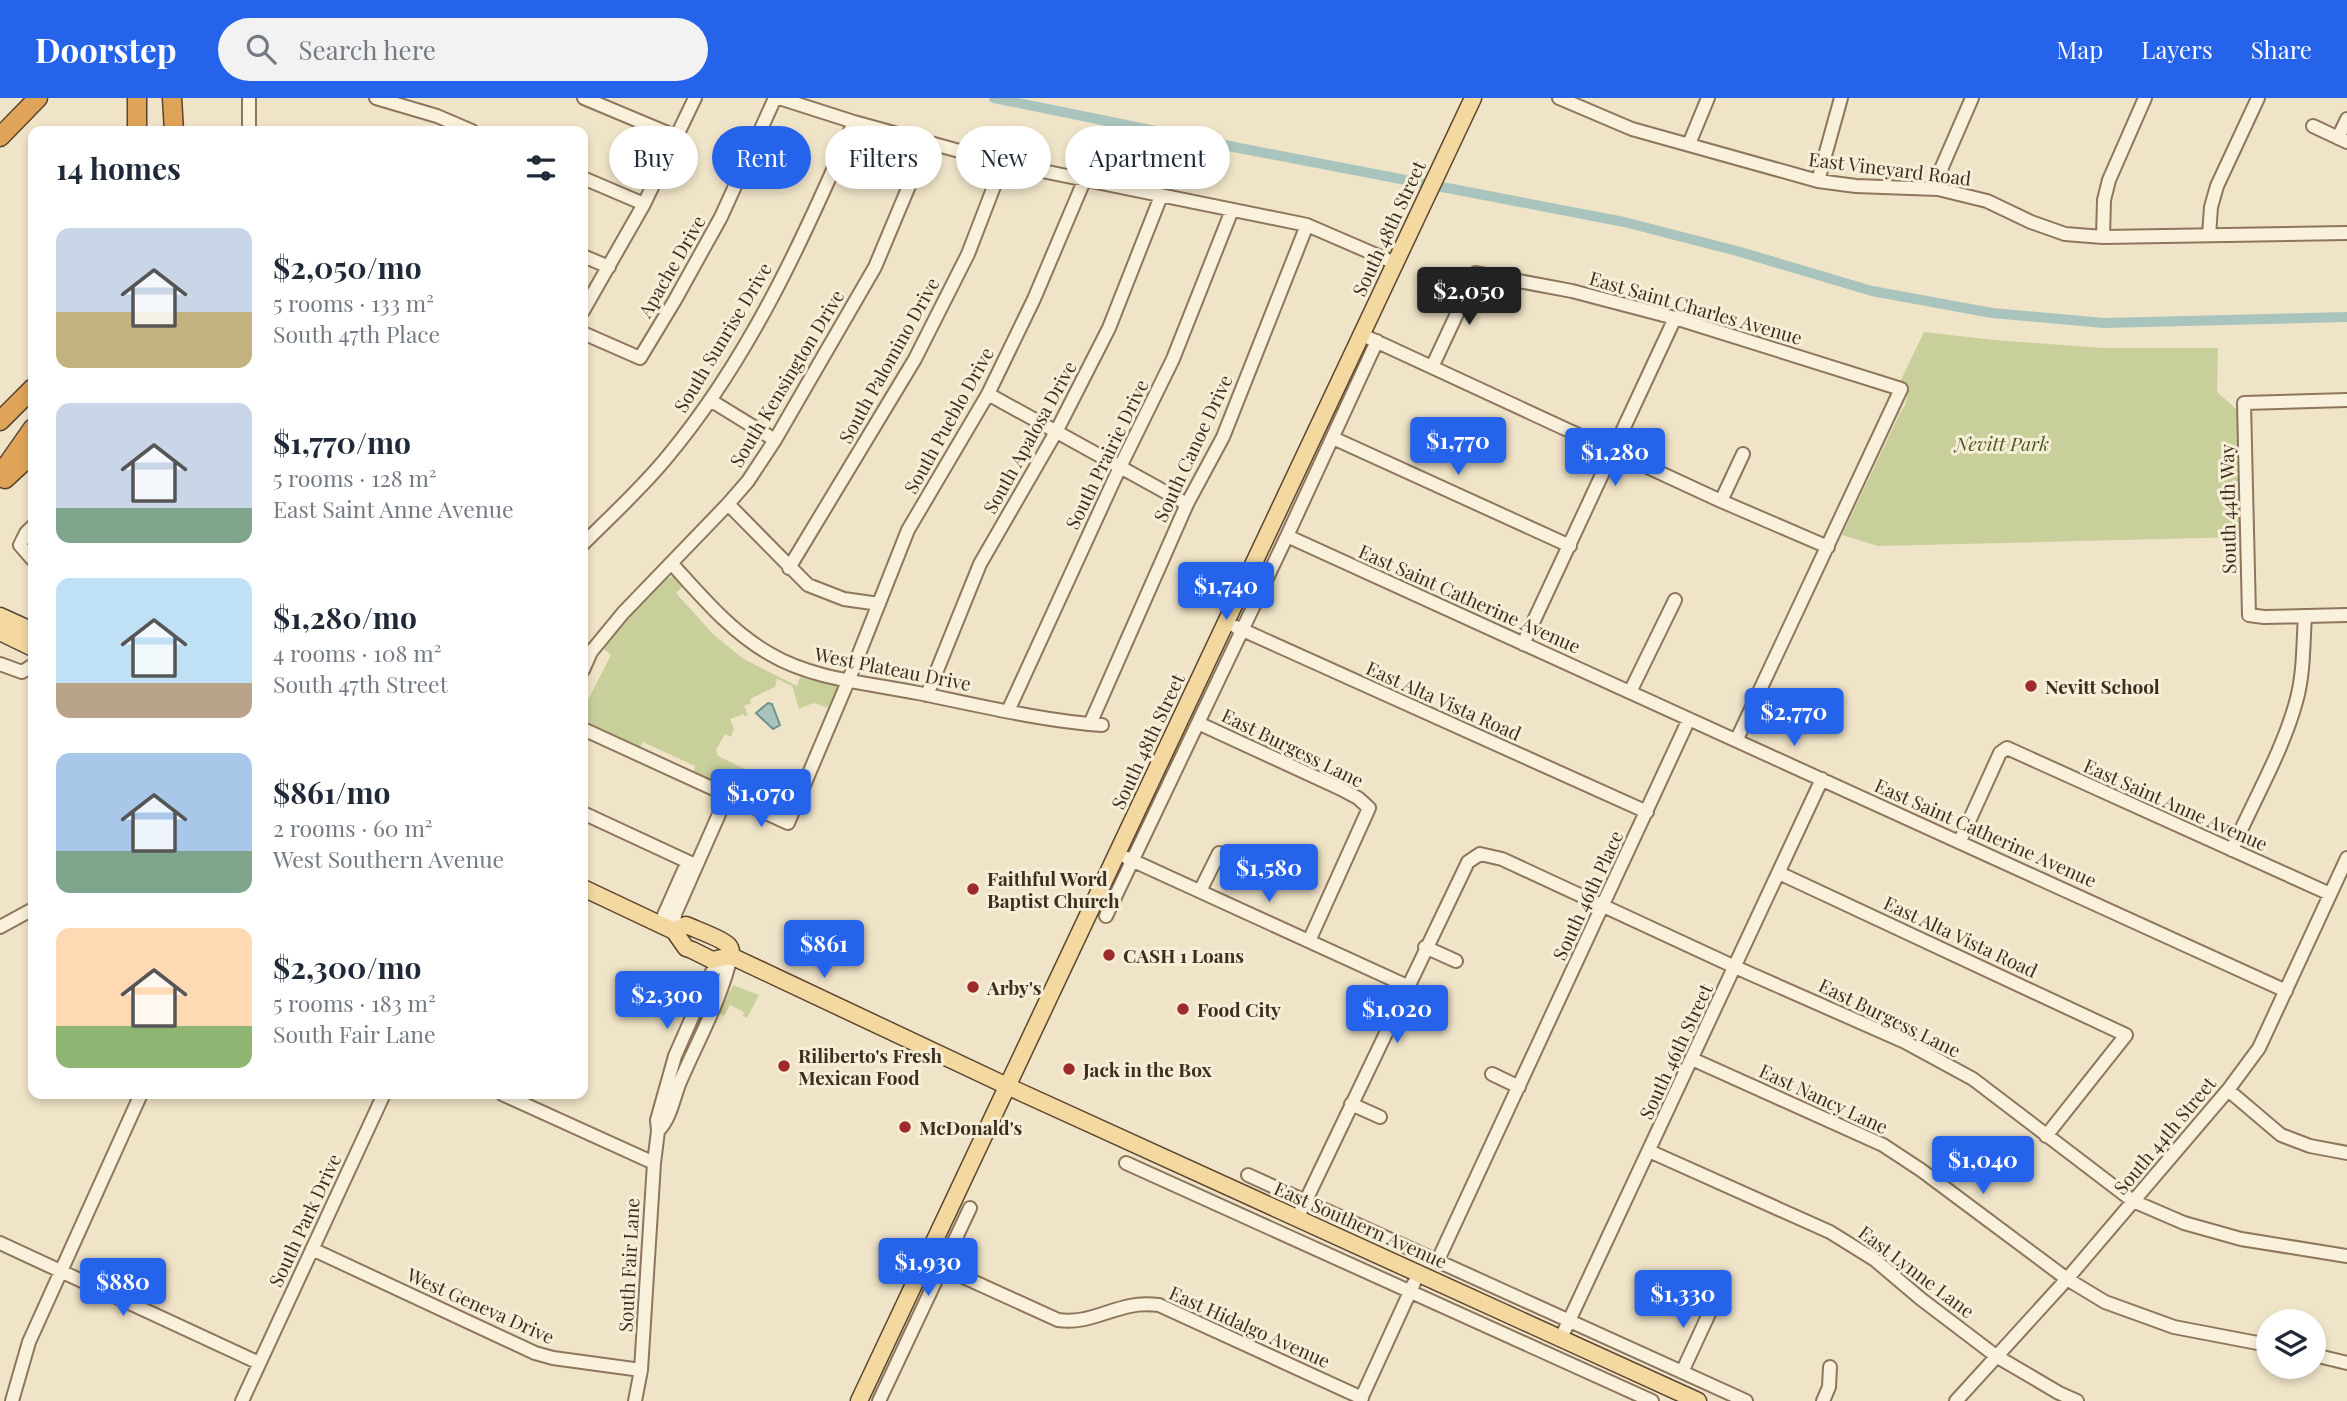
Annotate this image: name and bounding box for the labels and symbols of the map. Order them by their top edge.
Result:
street label: East Vineyard Road [1807,145,1973,191]
street label: South 48th Street [1345,156,1431,300]
street label: Apache Drive [631,210,711,323]
street label: South Sunrise Drive [667,257,777,417]
street label: East Saint Charles Avenue [1587,264,1805,350]
pin: $2,050 [1412,268,1526,327]
street label: South Palomino Drive [832,272,944,448]
street label: South Kensington Drive [723,284,849,472]
street label: South Pueblo Drive [897,342,999,498]
street label: South Apalosa Drive [976,356,1082,518]
street label: South Canoe Drive [1147,370,1237,526]
street label: South Prairie Drive [1058,375,1154,533]
pin: $1,770 [1401,418,1515,477]
pin: $1,280 [1558,428,1672,488]
park label: Nevitt Park [1953,430,2049,456]
street label: South 44th Way [2213,443,2241,574]
street label: East Saint Catherine Avenue [1355,537,1585,659]
pin: $1,740 [1169,562,1283,622]
street label: West Plateau Drive [811,640,974,696]
street label: East Alta Vista Road [1362,654,1526,746]
street label: South 48th Street [1104,669,1190,813]
place label: Nevitt School [2045,673,2160,699]
marker: Nevitt School [2023,678,2039,694]
pin: $2,770 [1737,688,1851,748]
street label: East Burgess Lane [1218,701,1368,793]
street label: East Saint Anne Avenue [2080,752,2272,856]
pin: $1,070 [704,770,818,829]
street label: East Saint Catherine Avenue [1871,771,2101,893]
street label: South 46th Place [1546,826,1628,964]
pin: $1,580 [1212,844,1326,904]
place label: Faithful Word Baptist Church [987,865,1120,913]
marker: Faithful Word Baptist Church [965,881,981,897]
street label: East Alta Vista Road [1880,889,2042,983]
pin: $861 [783,920,865,980]
place label: CASH 1 Loans [1123,942,1244,968]
marker: CASH 1 Loans [1101,947,1117,963]
street label: East Burgess Lane [1815,971,1965,1063]
pin: $2,300 [610,972,724,1031]
place label: Arby's [986,974,1042,1000]
marker: Arby's [965,979,981,995]
street label: South 46th Street [1632,979,1718,1123]
pin: $1,020 [1340,986,1454,1045]
place label: Food City [1197,996,1281,1022]
marker: Food City [1175,1001,1191,1017]
place label: Riliberto's Fresh Mexican Food [798,1042,943,1090]
place label: Jack in the Box [1082,1056,1212,1082]
street label: East Nancy Lane [1755,1057,1893,1139]
marker: Riliberto's Fresh Mexican Food [776,1058,792,1074]
marker: Jack in the Box [1061,1061,1077,1077]
street label: South 44th Street [2107,1070,2221,1199]
place label: McDonald's [919,1114,1022,1140]
marker: McDonald's [897,1119,913,1135]
pin: $1,040 [1926,1136,2040,1196]
street label: South Park Drive [262,1149,346,1291]
street label: East Southern Avenue [1271,1174,1451,1274]
street label: South Fair Lane [612,1197,644,1333]
street label: East Lynne Lane [1854,1219,1980,1323]
pin: $1,930 [871,1238,985,1298]
pin: $880 [82,1258,164,1318]
street label: West Geneva Drive [402,1260,559,1349]
pin: $1,330 [1626,1270,1740,1330]
street label: East Hidalgo Avenue [1165,1279,1335,1373]

